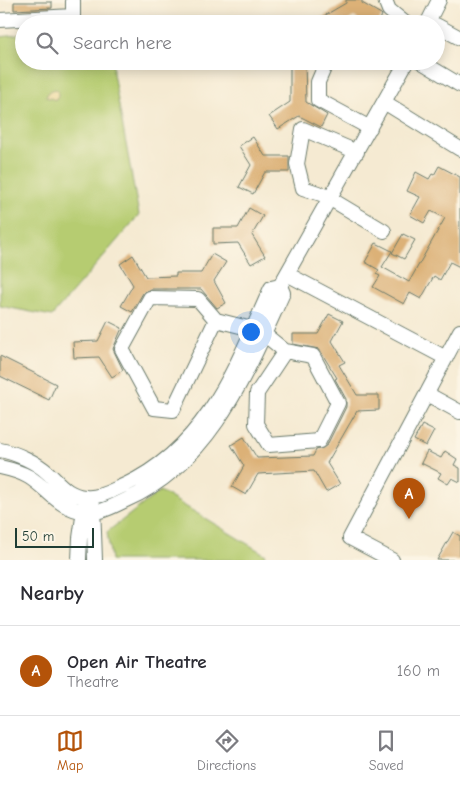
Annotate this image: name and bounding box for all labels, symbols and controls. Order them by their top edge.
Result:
search box [15,15,445,70]
icon: search [33,29,61,57]
text: Search here [73,32,172,54]
your location [238,319,264,345]
pin: A [393,478,425,519]
scale bar [15,525,94,548]
text: 50 m [22,528,54,545]
text: Nearby [20,581,84,605]
text: Open Air Theatre [67,651,207,673]
text: A [32,662,40,680]
text: 160 m [397,662,440,680]
text: Theatre [67,673,119,691]
tab: Map [56,727,84,774]
tab: Directions [197,727,256,774]
tab: Saved [369,727,404,774]

